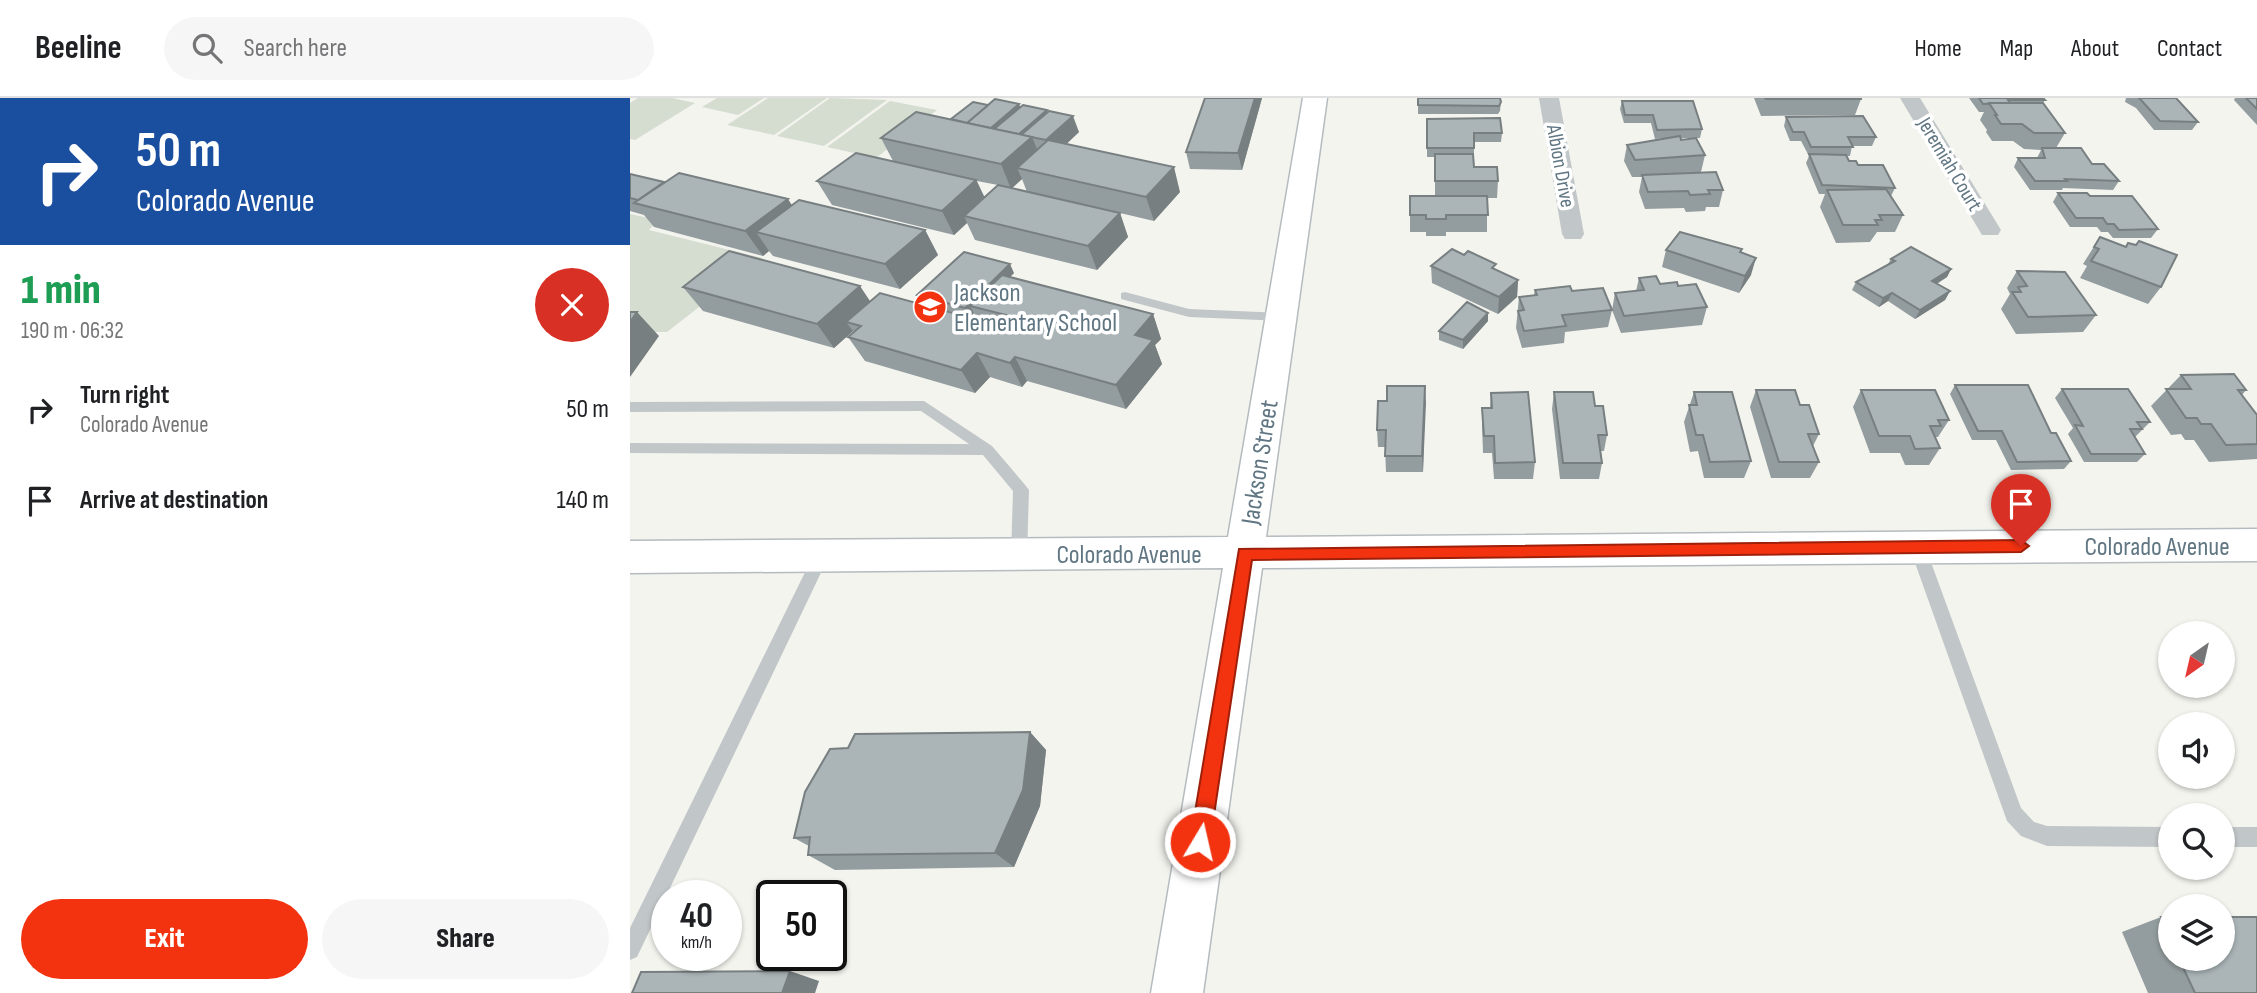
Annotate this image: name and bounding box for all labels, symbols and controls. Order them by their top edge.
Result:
search box [164,17,654,80]
text: Beeline [35,28,122,68]
icon: search [188,29,226,67]
text: Search here [244,33,347,64]
text: Home [1914,34,1962,63]
text: Map [2000,34,2033,63]
text: About [2071,34,2119,63]
text: Contact [2157,34,2222,63]
street label: Jeremiah Court [1911,112,1987,216]
text: 50 m [136,122,221,181]
street label: Albion Drive [1541,122,1580,209]
icon: right [21,126,112,217]
text: Colorado Avenue [136,182,315,221]
text: 1 min [21,265,101,316]
button: close [535,268,609,342]
place label: Jackson Elementary School [953,278,1117,339]
school or university icon: Jackson Elementary School [911,288,949,326]
text: 190 m · 06:32 [21,317,124,345]
text: Turn right [80,380,169,411]
icon: right [21,391,59,429]
text: 50 m [566,394,609,425]
street label: Jackson Street [1235,398,1286,528]
text: Colorado Avenue [80,411,208,439]
pin [1991,474,2051,546]
icon: arrive [21,482,59,520]
text: Arrive at destination [80,485,268,516]
text: 140 m [557,485,609,516]
icon: arrive [2002,485,2040,523]
street label: Colorado Avenue [2084,532,2230,563]
street label: Colorado Avenue [1056,540,1202,571]
north arrow [2158,621,2235,698]
map controls [2158,621,2235,971]
button: sound [2158,712,2235,789]
button: search [2158,803,2235,880]
position arrow [1163,805,1237,879]
speed limit sign: 50 [756,880,847,971]
button: layers [2158,894,2235,971]
text: 40 [680,895,713,938]
button: Exit [21,899,308,979]
button: Share [322,899,609,979]
text: km/h [681,932,712,953]

